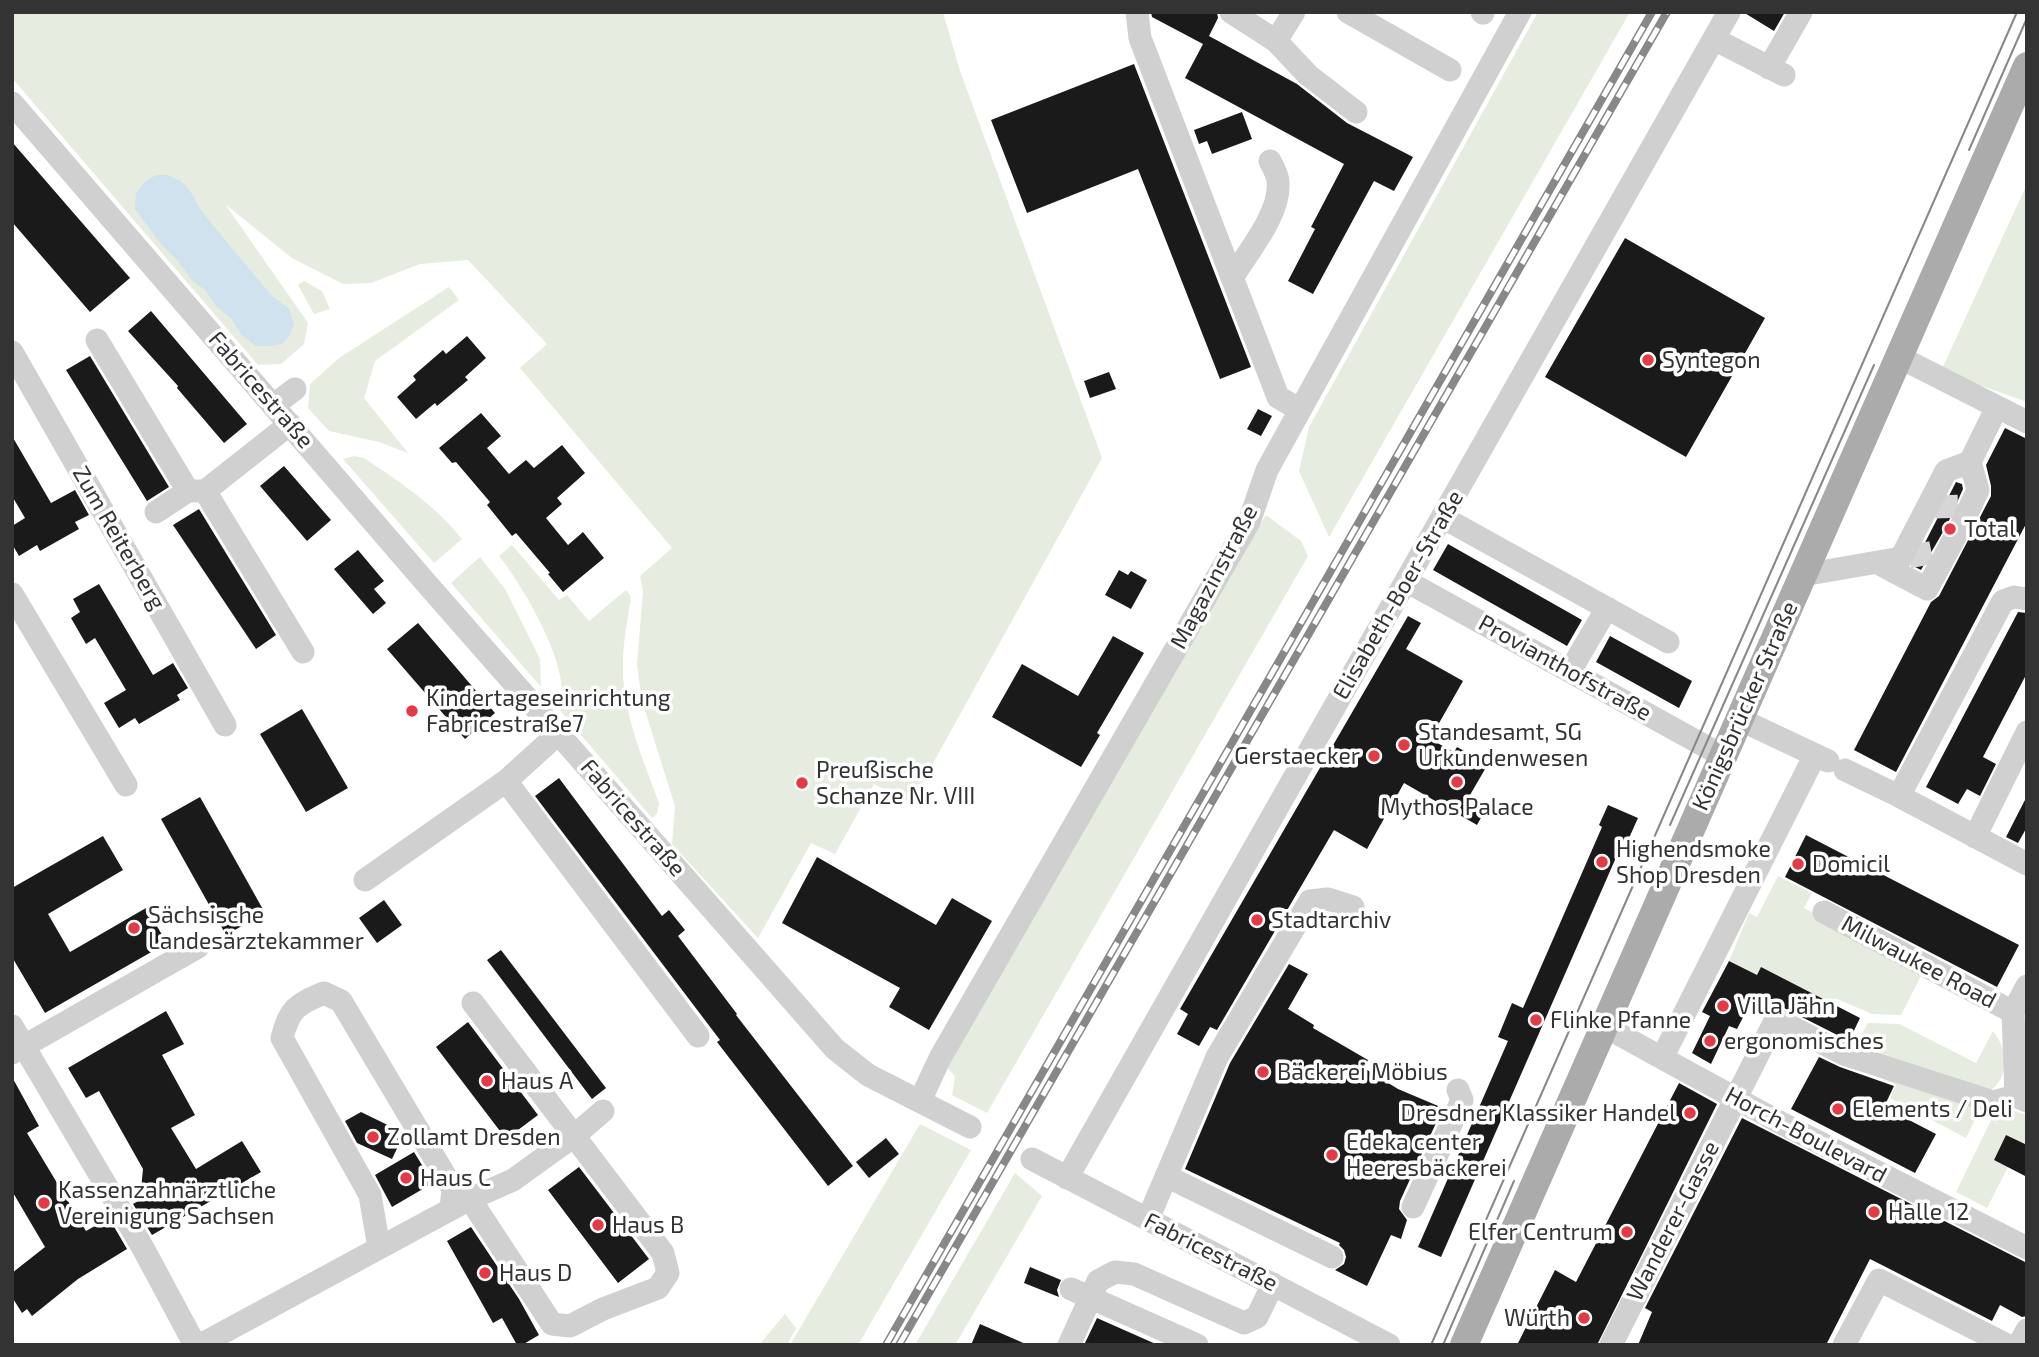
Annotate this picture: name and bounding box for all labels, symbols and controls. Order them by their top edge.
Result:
street label: Fabricestraße [203,326,319,454]
place label: Syntegon [1662,346,1761,374]
marker: Syntegon [1640,352,1656,368]
street label: Zum Reiterberg [67,461,171,615]
street label: Elisabeth-Boer-Straße [1327,486,1469,704]
street label: Magazinstraße [1164,500,1264,654]
place label: Total [1964,515,2016,543]
marker: Total [1942,521,1958,537]
street label: Königsbrücker Straße [1686,597,1804,815]
street label: Provianthofstraße [1474,609,1656,727]
place label: Kindertageseinrichtung Fabricestraße7 [426,684,671,738]
marker: Kindertageseinrichtung Fabricestraße7 [404,703,420,719]
place label: Standesamt, SG Urkundenwesen [1418,718,1588,772]
marker: Standesamt, SG Urkundenwesen [1396,737,1412,753]
place label: Gerstaecker [1234,742,1360,770]
marker: Gerstaecker [1366,748,1382,764]
street label: Fabricestraße [575,754,691,882]
place label: Preußische Schanze Nr. VIII [816,756,975,810]
marker: Mythos Palace [1449,774,1465,790]
marker: Preußische Schanze Nr. VIII [794,775,810,791]
place label: Mythos Palace [1380,793,1534,821]
place label: Highendsmoke Shop Dresden [1616,835,1771,889]
place label: Domicil [1812,850,1890,878]
marker: Highendsmoke Shop Dresden [1594,854,1610,870]
marker: Domicil [1790,856,1806,872]
place label: Sächsische Landesärztekammer [148,901,364,955]
place label: Stadtarchiv [1271,906,1391,934]
street label: Milwaukee Road [1837,910,2001,1014]
marker: Stadtarchiv [1249,912,1265,928]
marker: Sächsische Landesärztekammer [126,920,142,936]
place label: Villa Jähn [1737,992,1835,1020]
marker: Villa Jähn [1715,998,1731,1014]
place label: Flinke Pfanne [1550,1006,1691,1034]
marker: Flinke Pfanne [1528,1012,1544,1028]
place label: ergonomisches [1724,1027,1884,1055]
marker: ergonomisches [1702,1033,1718,1049]
place label: Bäckerei Möbius [1277,1058,1448,1086]
marker: Bäckerei Möbius [1255,1064,1271,1080]
place label: Haus A [501,1067,573,1095]
marker: Haus A [479,1073,495,1089]
street label: Horch-Boulevard [1721,1081,1891,1189]
place label: Elements / Deli [1852,1095,2013,1123]
place label: Dresdner Klassiker Handel [1401,1099,1676,1127]
marker: Elements / Deli [1830,1101,1846,1117]
marker: Dresdner Klassiker Handel [1682,1105,1698,1121]
place label: Zollamt Dresden [387,1123,561,1151]
place label: Edeka center Heeresbäckerei [1346,1128,1507,1182]
marker: Zollamt Dresden [365,1129,381,1145]
street label: Wanderer-Gasse [1621,1137,1725,1305]
marker: Edeka center Heeresbäckerei [1324,1147,1340,1163]
place label: Haus C [420,1164,491,1192]
marker: Haus C [398,1170,414,1186]
place label: Kassenzahnärztliche Vereinigung Sachsen [58,1176,276,1230]
marker: Kassenzahnärztliche Vereinigung Sachsen [36,1195,52,1211]
place label: Halle 12 [1888,1198,1969,1226]
marker: Halle 12 [1866,1204,1882,1220]
street label: Fabricestraße [1140,1207,1282,1297]
place label: Haus B [612,1211,684,1239]
marker: Haus B [590,1217,606,1233]
place label: Elfer Centrum [1468,1218,1613,1246]
marker: Elfer Centrum [1619,1224,1635,1240]
place label: Haus D [499,1259,572,1287]
marker: Haus D [477,1265,493,1281]
place label: Würth [1504,1304,1570,1332]
marker: Würth [1576,1310,1592,1326]

